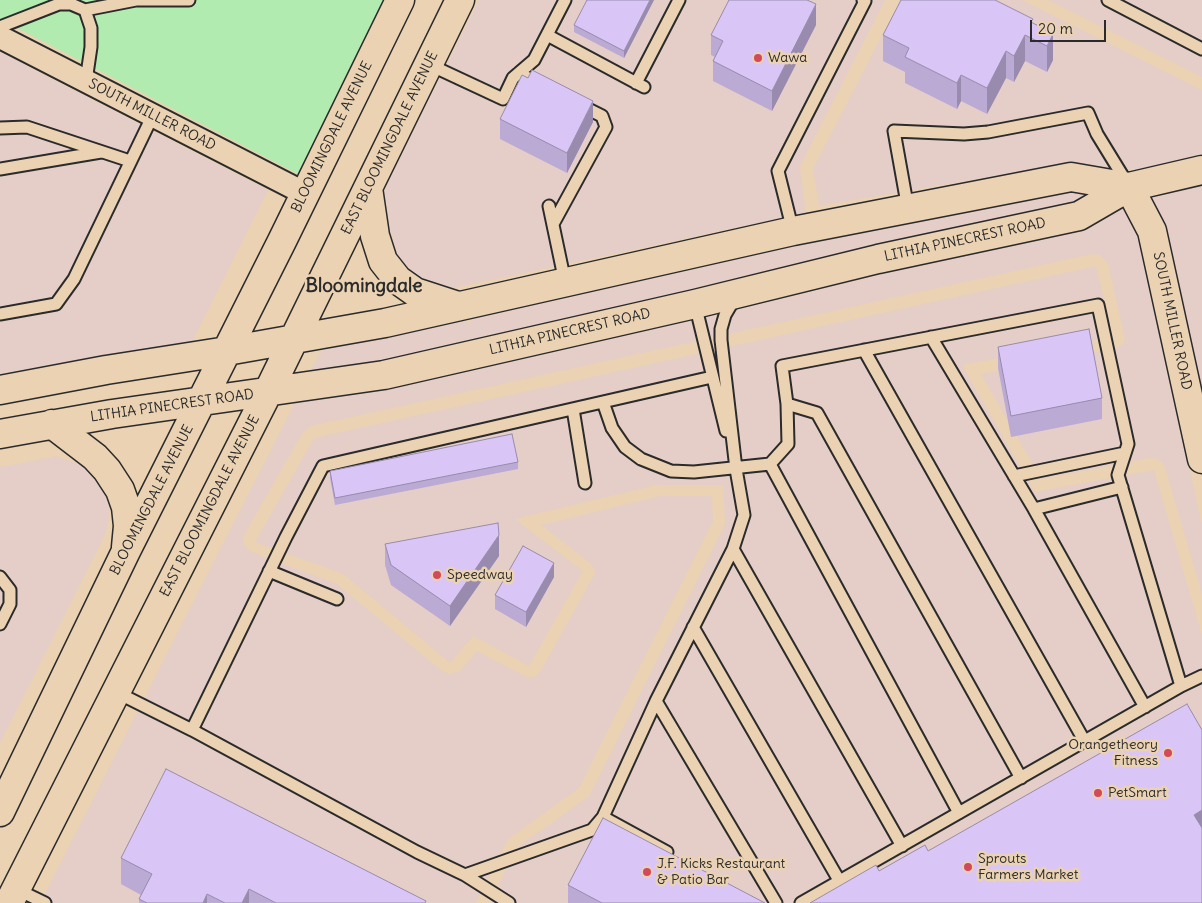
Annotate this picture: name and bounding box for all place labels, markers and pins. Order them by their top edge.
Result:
place label: Wawa [768,50,807,66]
marker: Wawa [752,52,764,64]
place label: Speedway [447,567,513,583]
marker: Speedway [431,569,443,581]
place label: Orangetheory Fitness [1068,737,1158,770]
marker: Orangetheory Fitness [1162,747,1174,759]
place label: PetSmart [1108,785,1167,801]
marker: PetSmart [1092,787,1104,799]
place label: Sprouts Farmers Market [978,851,1078,884]
place label: J.F. Kicks Restaurant & Patio Bar [657,856,785,889]
marker: Sprouts Farmers Market [962,861,974,873]
marker: J.F. Kicks Restaurant & Patio Bar [641,866,653,878]

